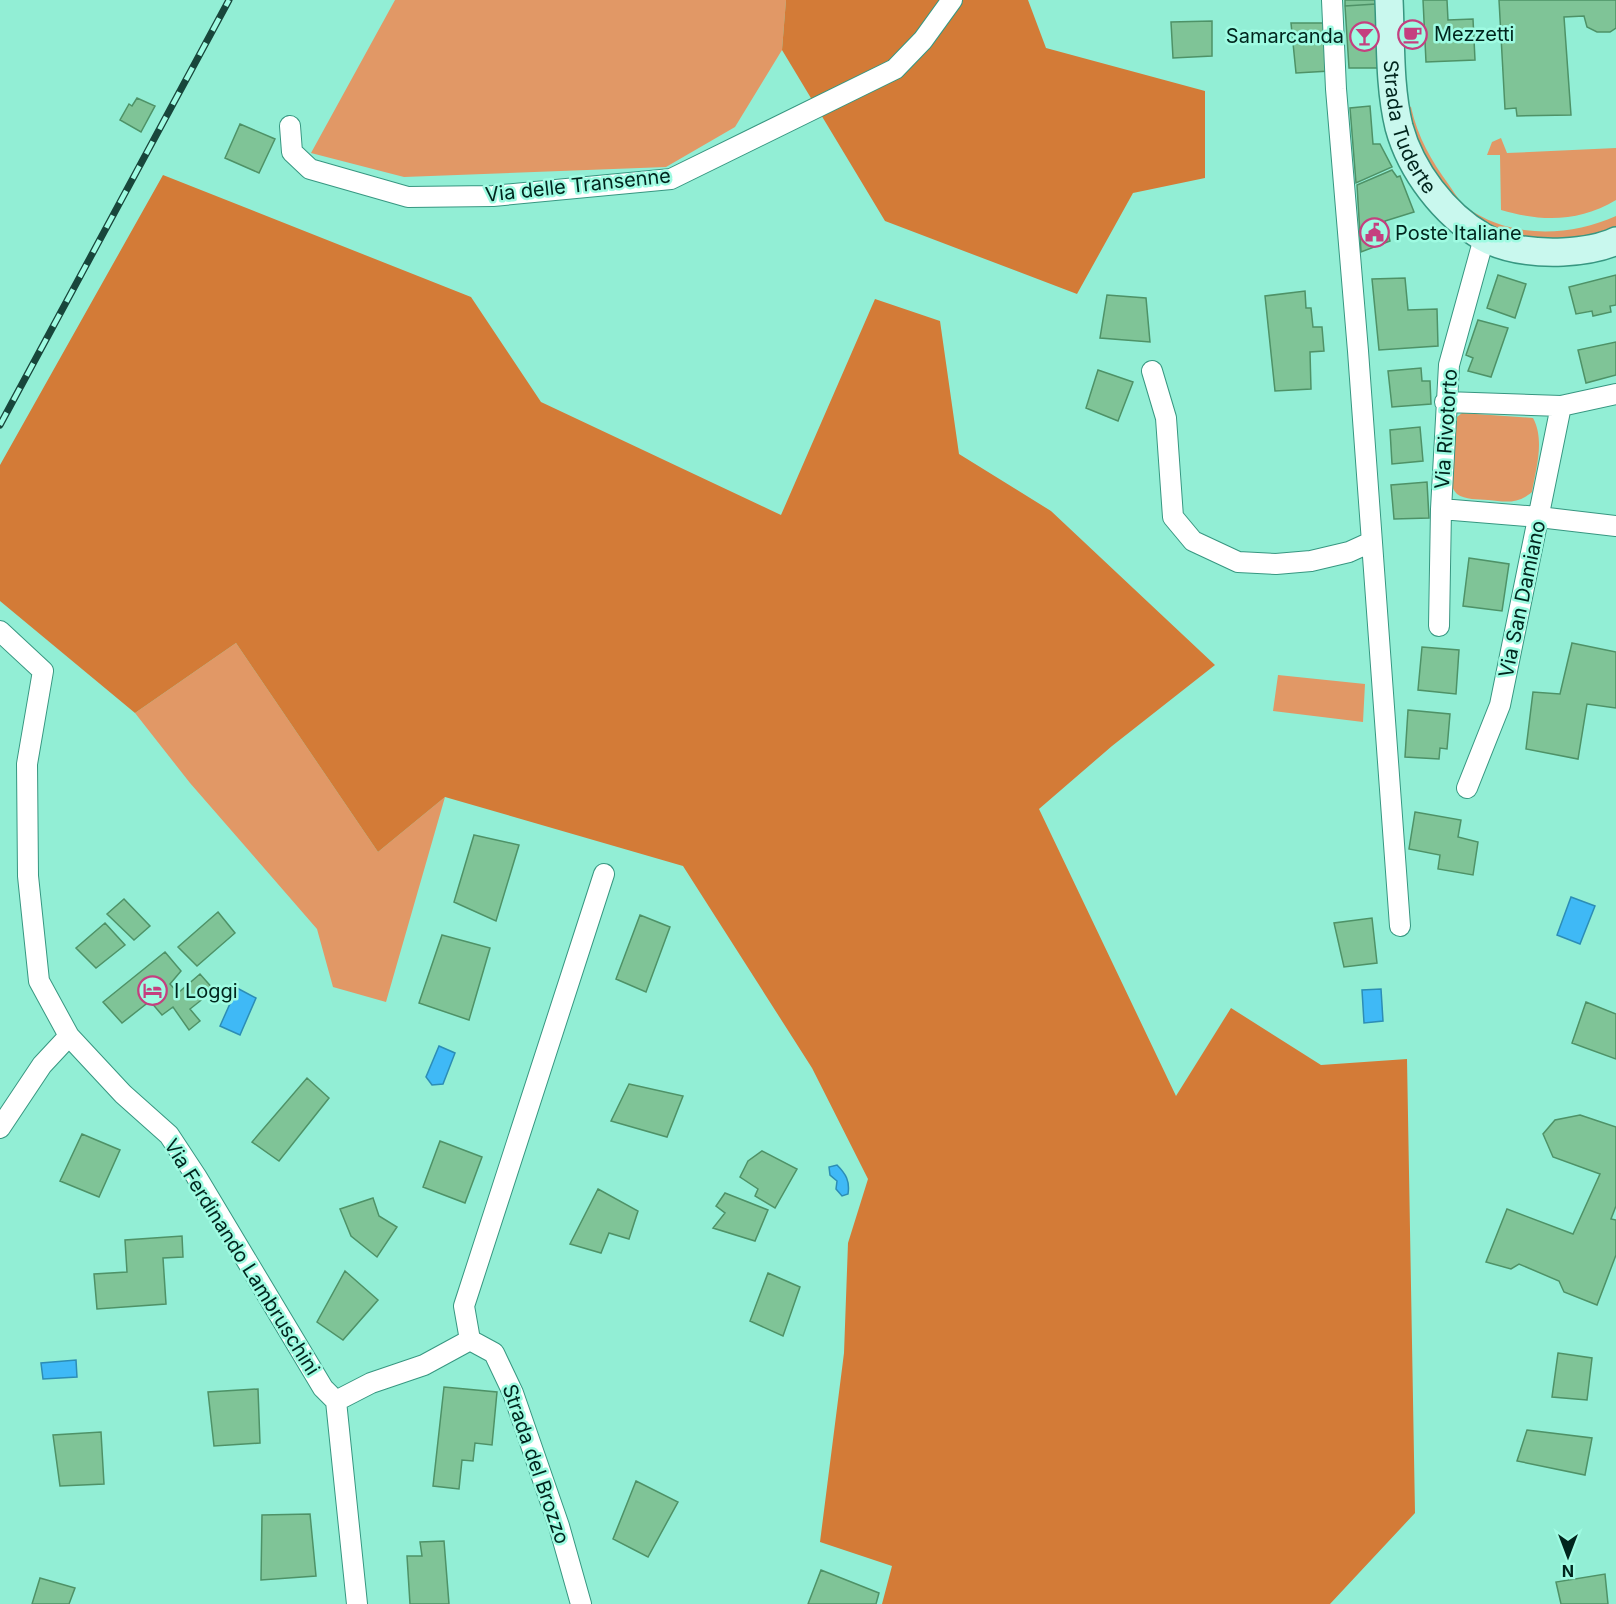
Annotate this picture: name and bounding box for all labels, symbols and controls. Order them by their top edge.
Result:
cafe icon: Mezzetti [1397,18,1429,50]
bar icon: Samarcanda [1349,20,1381,52]
place label: Mezzetti [1434,22,1514,46]
place label: Samarcanda [1226,24,1344,48]
street label: Strada Tuderte [1379,59,1441,198]
street label: Via delle Transenne [484,163,672,207]
public building icon: Poste Italiane [1358,217,1390,249]
place label: Poste Italiane [1395,221,1522,245]
street label: Via Rivotorto [1430,368,1462,490]
street label: Via San Damiano [1494,518,1550,680]
hotel icon: I Loggi [137,975,169,1007]
place label: I Loggi [174,979,238,1003]
street label: Via Ferdinando Lambruschini [159,1134,325,1380]
street label: Strada del Brozzo [497,1381,575,1547]
north arrow [1538,1526,1598,1586]
text: N [1562,1561,1574,1581]

